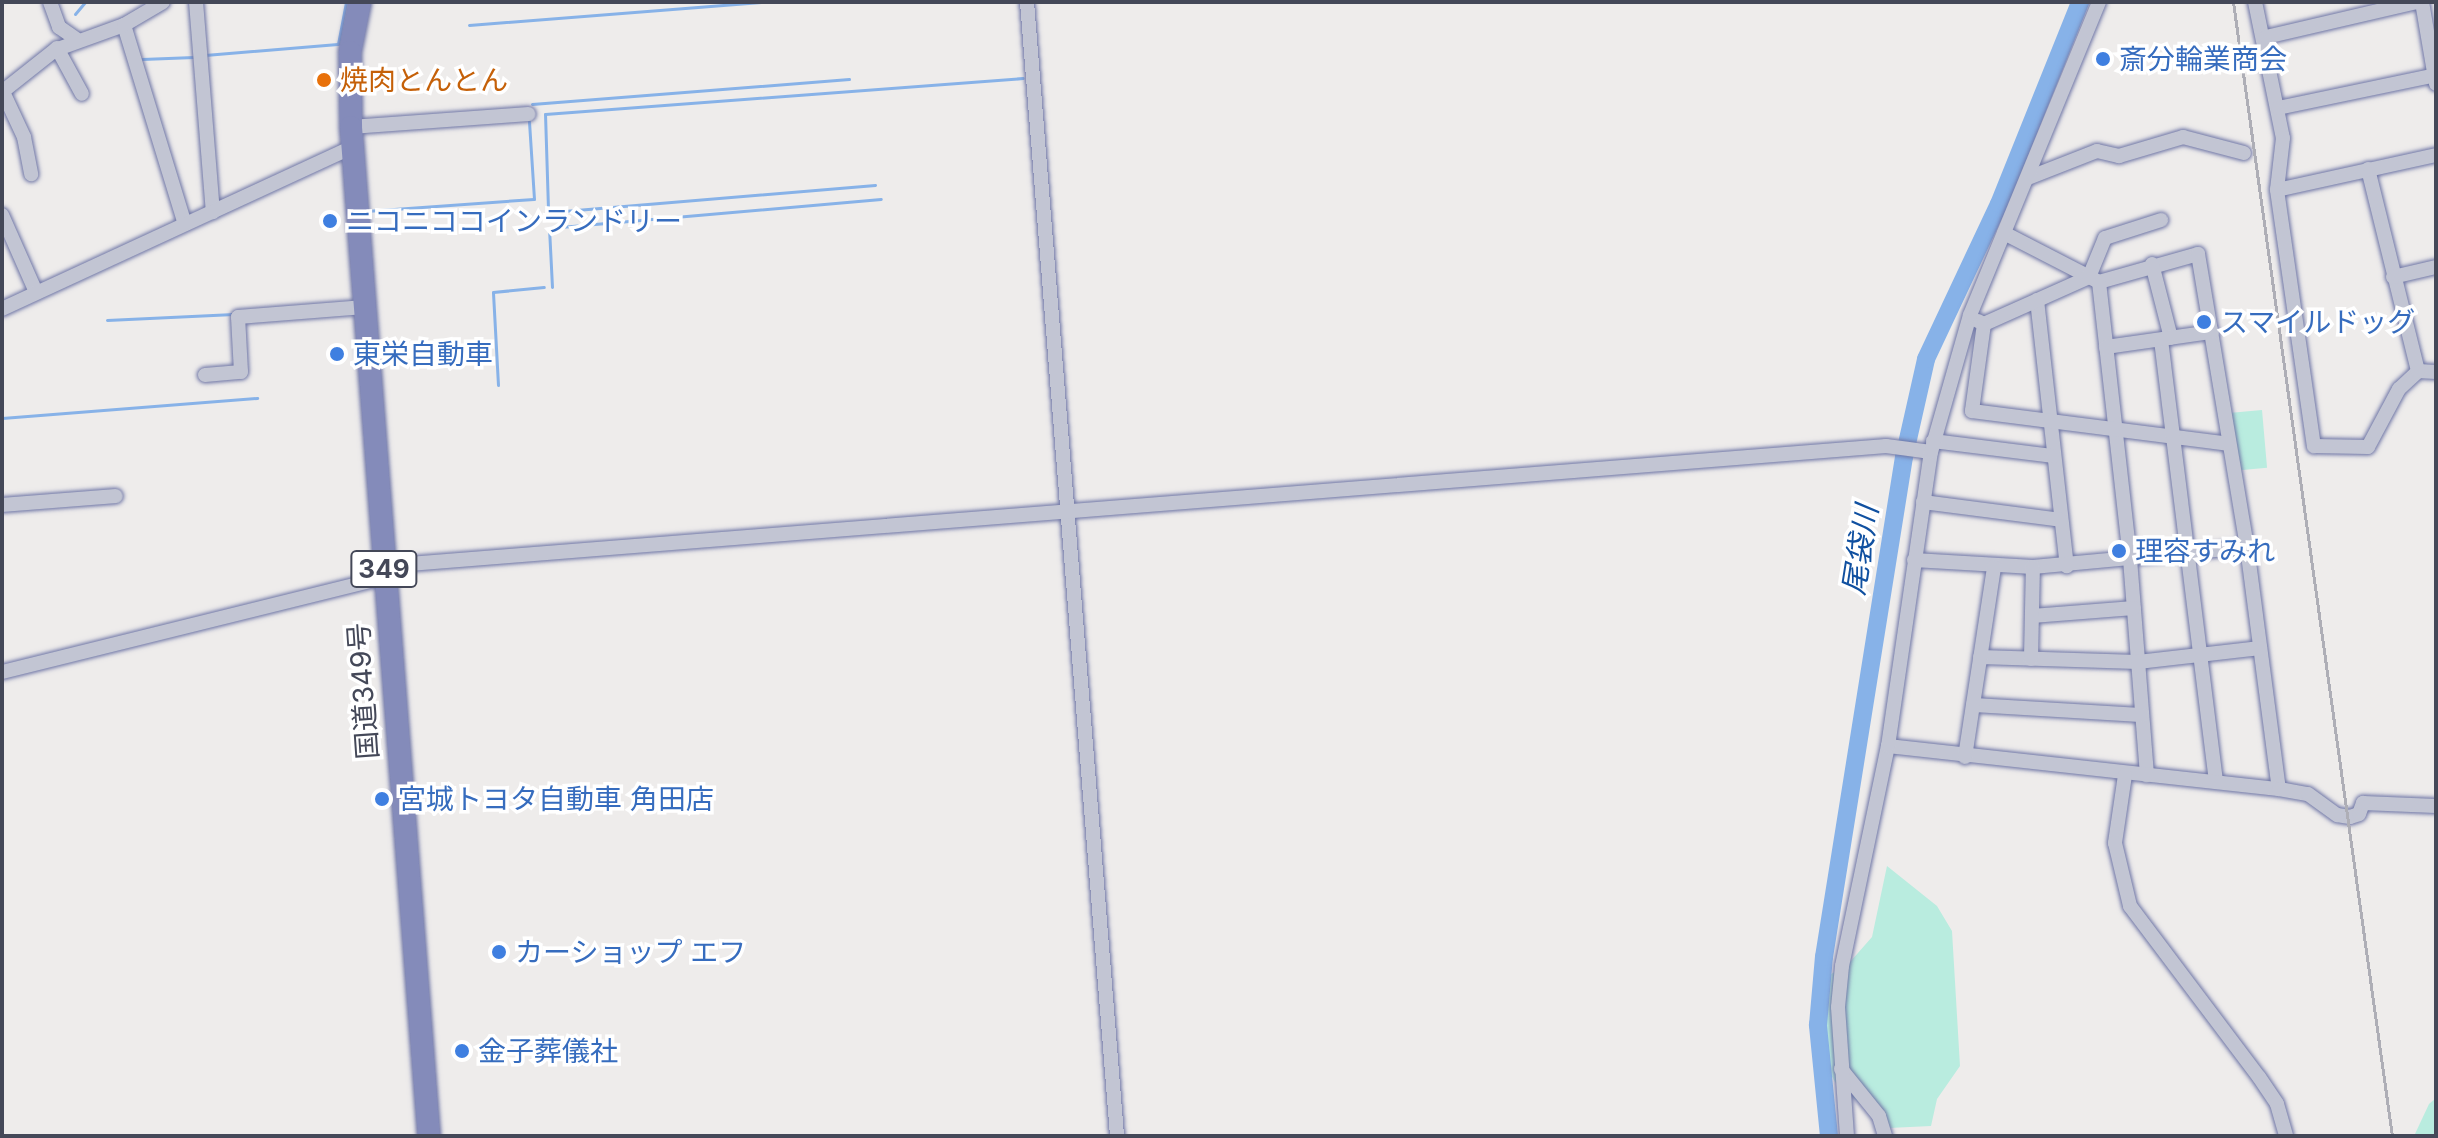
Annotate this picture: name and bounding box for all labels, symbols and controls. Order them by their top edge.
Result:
place label: 斎分輪業商会 [2119,42,2287,76]
marker: 斎分輪業商会 [2094,50,2112,68]
place label: 焼肉とんとん [340,63,508,97]
marker: 焼肉とんとん [315,71,333,89]
place label: ニコニココインランドリー [346,204,682,238]
marker: ニコニココインランドリー [321,212,339,230]
place label: スマイルドッグ [2220,305,2416,339]
marker: スマイルドッグ [2195,313,2213,331]
place label: 東栄自動車 [353,337,493,371]
marker: 東栄自動車 [328,345,346,363]
water label: 尾袋川 [1835,503,1885,597]
place label: 理容すみれ [2135,534,2275,568]
marker: 理容すみれ [2110,542,2128,560]
road number: 349 [350,547,418,591]
street label: 国道349号 [341,622,385,760]
place label: 宮城トヨタ自動車 角田店 [398,782,714,816]
marker: 宮城トヨタ自動車 角田店 [373,790,391,808]
place label: カーショップ エフ [515,935,747,969]
marker: カーショップ エフ [490,943,508,961]
place label: 金子葬儀社 [478,1034,618,1068]
marker: 金子葬儀社 [453,1042,471,1060]

